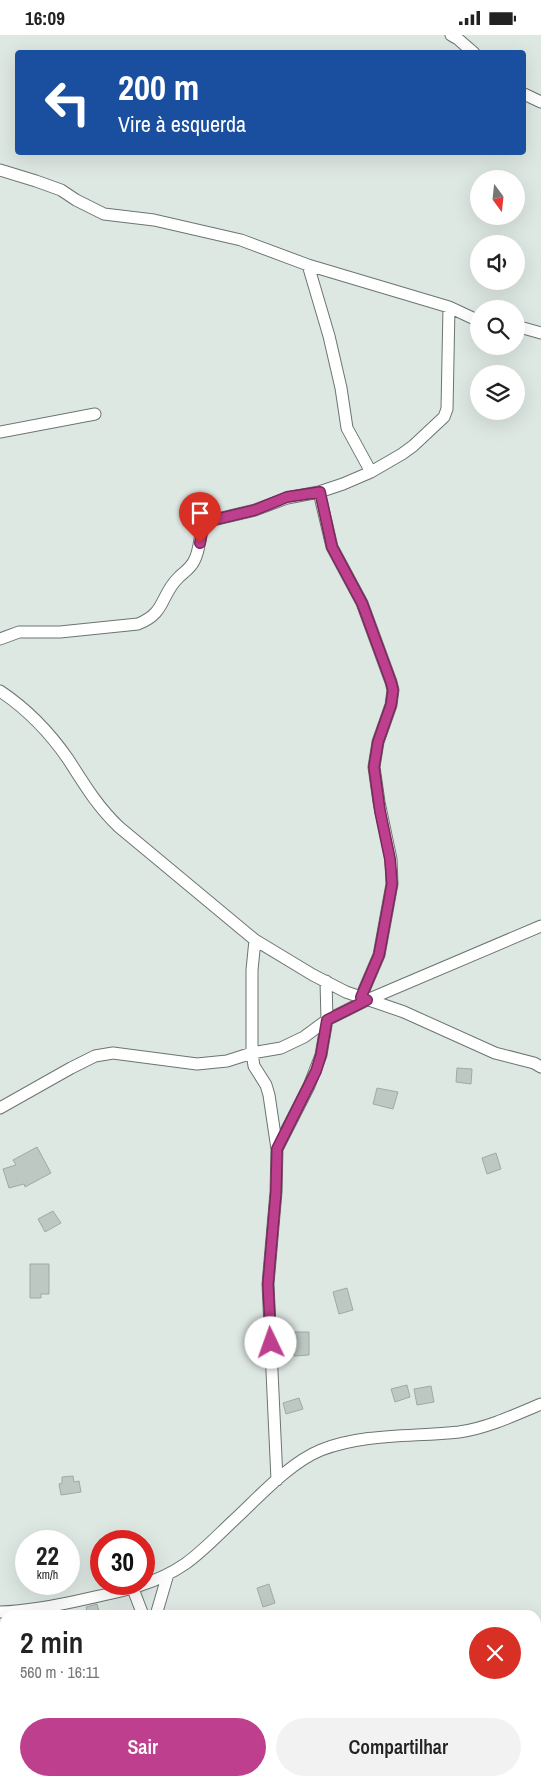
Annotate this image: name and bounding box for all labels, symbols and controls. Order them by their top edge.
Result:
text: 16:09 [25,5,65,31]
text: 200 m [118,64,199,111]
icon: left [35,70,100,135]
text: Vire à esquerda [118,109,246,139]
north arrow [470,170,525,225]
map controls [470,170,525,420]
button: sound [470,235,525,290]
button: search [470,300,525,355]
button: layers [470,365,525,420]
pin [179,492,221,543]
icon: arrive [186,499,214,527]
position arrow [244,1316,296,1368]
speed limit sign: 30 [90,1530,155,1595]
text: 22 [36,1539,59,1573]
text: km/h [37,1567,58,1583]
text: 2 min [20,1622,83,1662]
button: close [469,1627,521,1679]
text: 560 m · 16:11 [20,1661,99,1683]
button: Sair [20,1718,266,1776]
button: Compartilhar [276,1718,521,1776]

